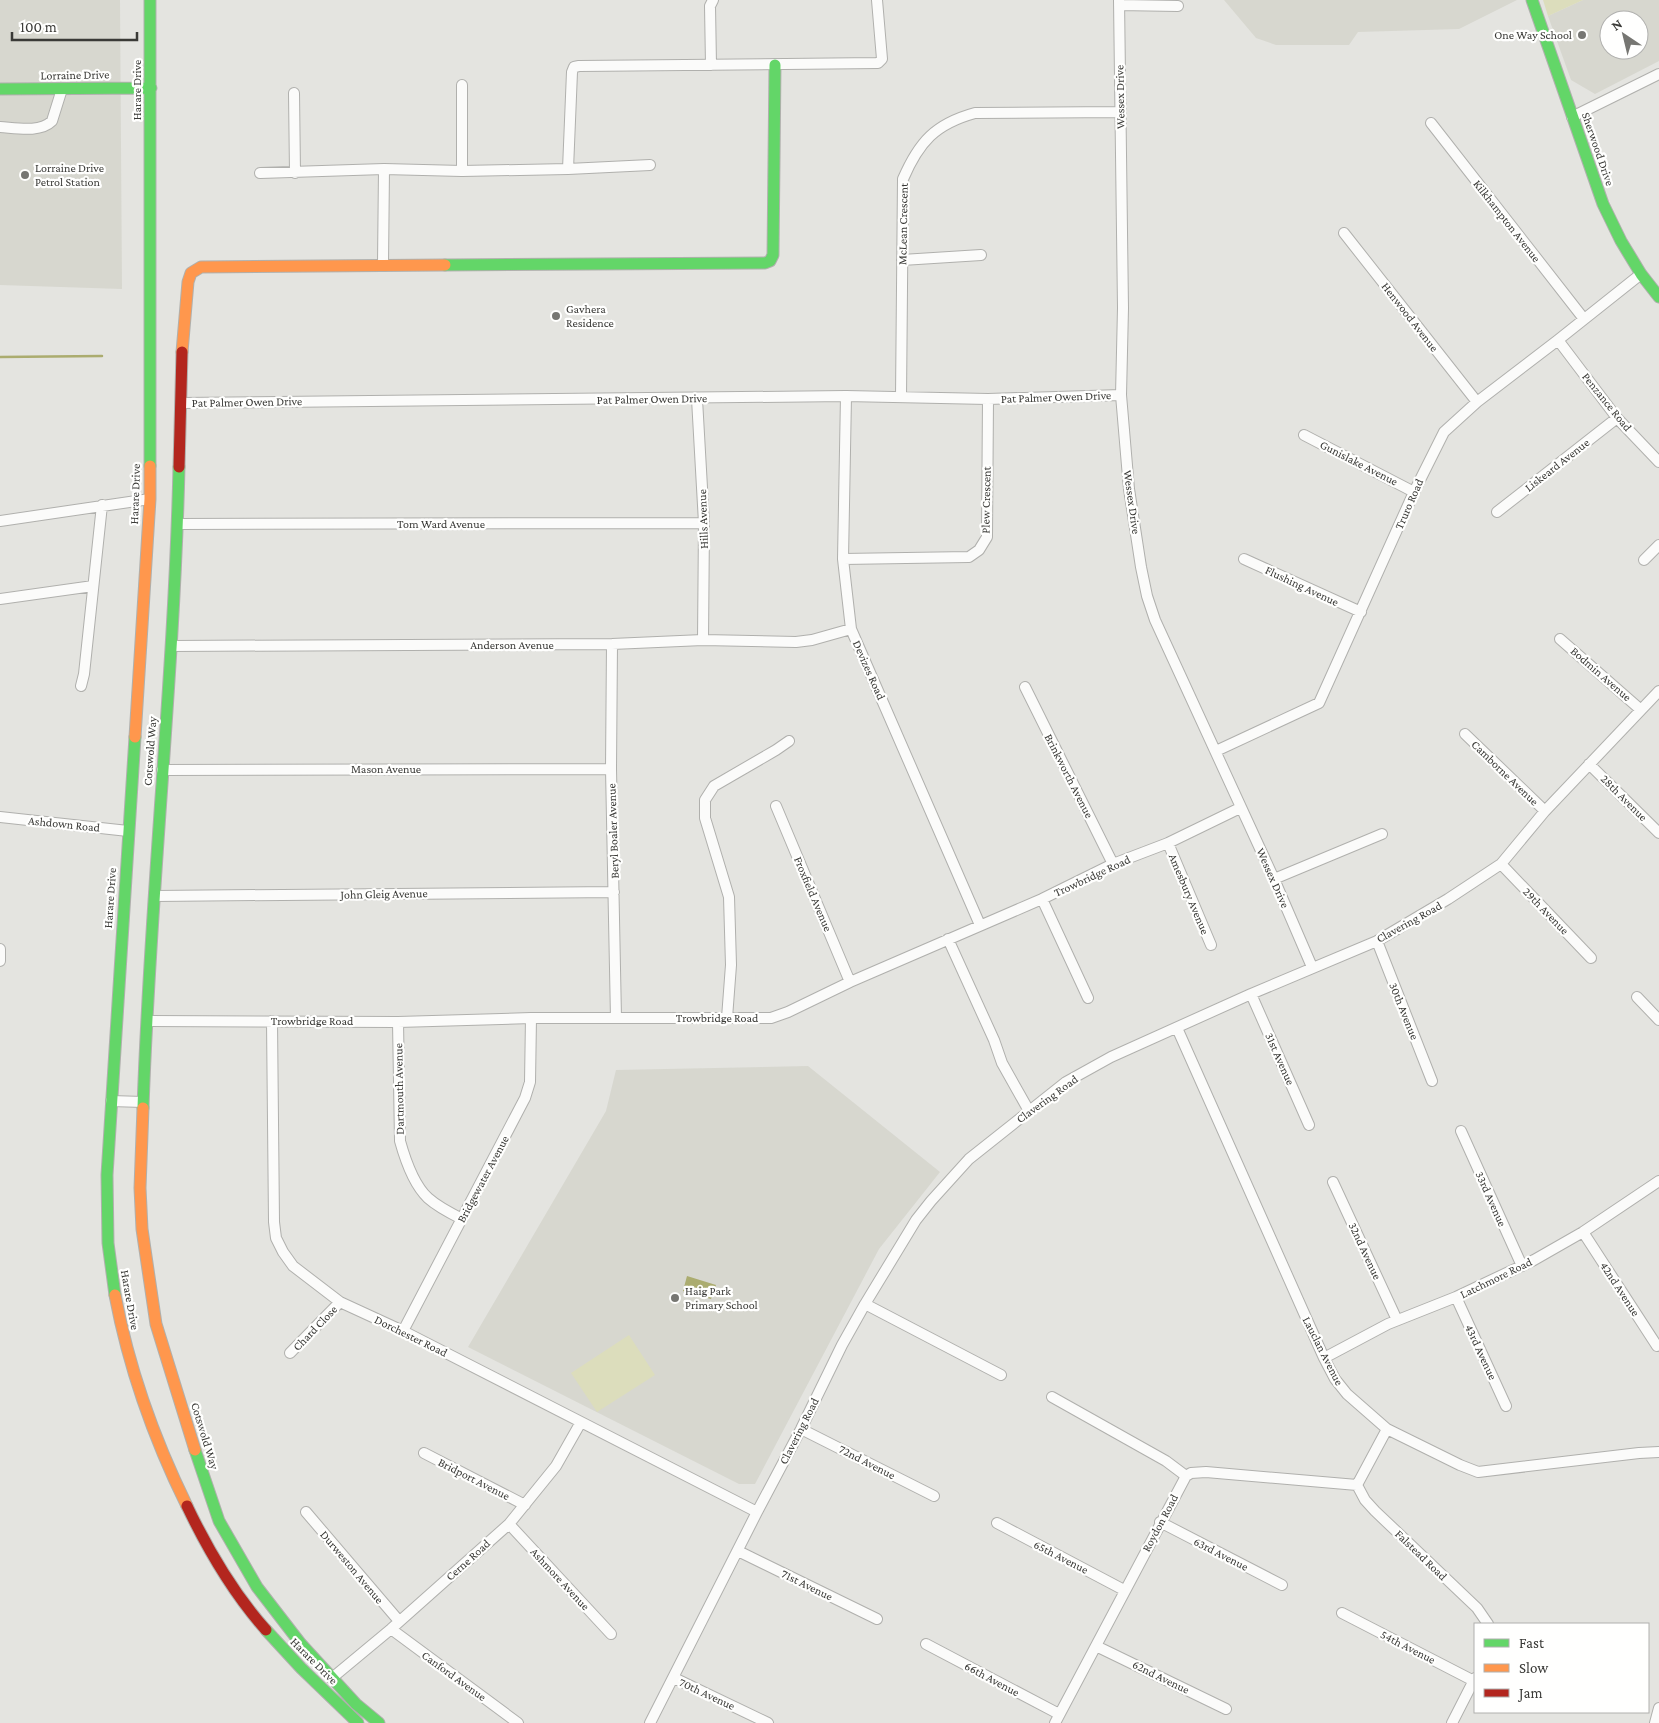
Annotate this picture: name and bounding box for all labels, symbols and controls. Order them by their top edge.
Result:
scale bar [12,10,138,42]
north arrow [1599,10,1649,60]
text: N [1608,15,1625,34]
text: 100 m [20,19,57,35]
place label: One Way School [1494,28,1572,42]
marker: One Way School [1576,29,1588,41]
street label: Harare Drive [130,60,144,120]
street label: Wessex Drive [1112,65,1128,129]
street label: Lorraine Drive [40,67,110,83]
street label: Sherwood Drive [1579,110,1617,188]
place label: Lorraine Drive Petrol Station [35,161,104,189]
marker: Lorraine Drive Petrol Station [19,169,31,181]
street label: Kilkhampton Avenue [1470,177,1544,265]
street label: McLean Crescent [895,182,911,265]
street label: Henwood Avenue [1379,280,1441,354]
place label: Gavhera Residence [566,302,614,330]
marker: Gavhera Residence [550,310,562,322]
street label: Penzance Road [1579,370,1635,435]
street label: Pat Palmer Owen Drive [1001,388,1111,406]
street label: Pat Palmer Owen Drive [597,391,707,407]
street label: Pat Palmer Owen Drive [192,394,302,410]
street label: Liskeard Avenue [1522,435,1592,495]
street label: Gunislake Avenue [1318,437,1400,489]
street label: Harare Drive [127,463,143,525]
street label: Plew Crescent [978,465,994,534]
street label: Wessex Drive [1121,469,1143,535]
street label: Truro Road [1392,476,1427,531]
street label: Hills Avenue [695,489,711,549]
street label: Tom Ward Avenue [397,517,485,531]
street label: Flushing Avenue [1263,563,1341,609]
street label: Anderson Avenue [470,638,554,652]
street label: Devizes Road [850,638,889,703]
street label: Bodmin Avenue [1568,644,1634,704]
street label: Cotswold Way [141,715,159,786]
street label: Brinkworth Avenue [1042,731,1096,821]
street label: Camborne Avenue [1469,737,1541,809]
street label: Mason Avenue [351,762,421,776]
street label: 28th Avenue [1598,772,1650,824]
street label: Beryl Boaler Avenue [604,783,622,879]
street label: Ashdown Road [27,813,101,835]
street label: Wessex Drive [1254,846,1292,910]
street label: Trowbridge Road [1052,852,1133,900]
street label: Amesbury Avenue [1166,852,1212,936]
street label: Froxfield Avenue [791,854,835,934]
street label: Harare Drive [101,867,119,929]
street label: 29th Avenue [1520,885,1572,937]
street label: John Gleig Avenue [339,886,428,902]
street label: Clavering Road [1374,898,1445,946]
street label: 30th Avenue [1386,980,1422,1042]
street label: Trowbridge Road [676,1011,759,1025]
street label: Trowbridge Road [271,1014,354,1028]
street label: 31st Avenue [1262,1031,1298,1087]
street label: Dartmouth Avenue [391,1043,407,1135]
street label: Clavering Road [1013,1072,1081,1126]
street label: Bridgewater Avenue [454,1133,512,1225]
street label: 33rd Avenue [1473,1169,1509,1229]
street label: 32nd Avenue [1346,1220,1384,1282]
street label: Latchmore Road [1458,1254,1535,1301]
street label: 42nd Avenue [1597,1259,1643,1319]
street label: Harare Drive [118,1269,142,1331]
place label: Haig Park Primary School [685,1284,758,1312]
marker: Haig Park Primary School [669,1292,681,1304]
street label: Chard Close [290,1302,340,1354]
street label: Dorchester Road [372,1312,450,1360]
street label: Lauclan Avenue [1300,1314,1346,1388]
street label: 43rd Avenue [1462,1322,1500,1382]
street label: Clavering Road [776,1395,822,1467]
street label: Cotswold Way [188,1401,222,1472]
street label: 72nd Avenue [836,1442,898,1482]
street label: Bridport Avenue [436,1455,512,1503]
street label: Roydon Road [1139,1491,1181,1554]
street label: Falstead Road [1392,1527,1450,1584]
street label: Durweston Avenue [317,1528,387,1606]
street label: 63rd Avenue [1191,1534,1251,1574]
street label: Cerne Road [443,1536,494,1584]
street label: 65th Avenue [1031,1537,1091,1577]
street label: Ashmore Avenue [527,1545,593,1613]
street label: 71st Avenue [779,1566,835,1604]
legend [1474,1623,1649,1713]
street label: 54th Avenue [1378,1627,1438,1667]
street label: Harare Drive [288,1635,340,1687]
text: Fast [1519,1635,1545,1651]
street label: Canford Avenue [419,1648,489,1704]
street label: 62nd Avenue [1130,1657,1192,1697]
street label: 66th Avenue [962,1659,1022,1699]
text: Slow [1519,1660,1549,1676]
street label: 70th Avenue [677,1675,737,1713]
text: Jam [1517,1685,1542,1702]

